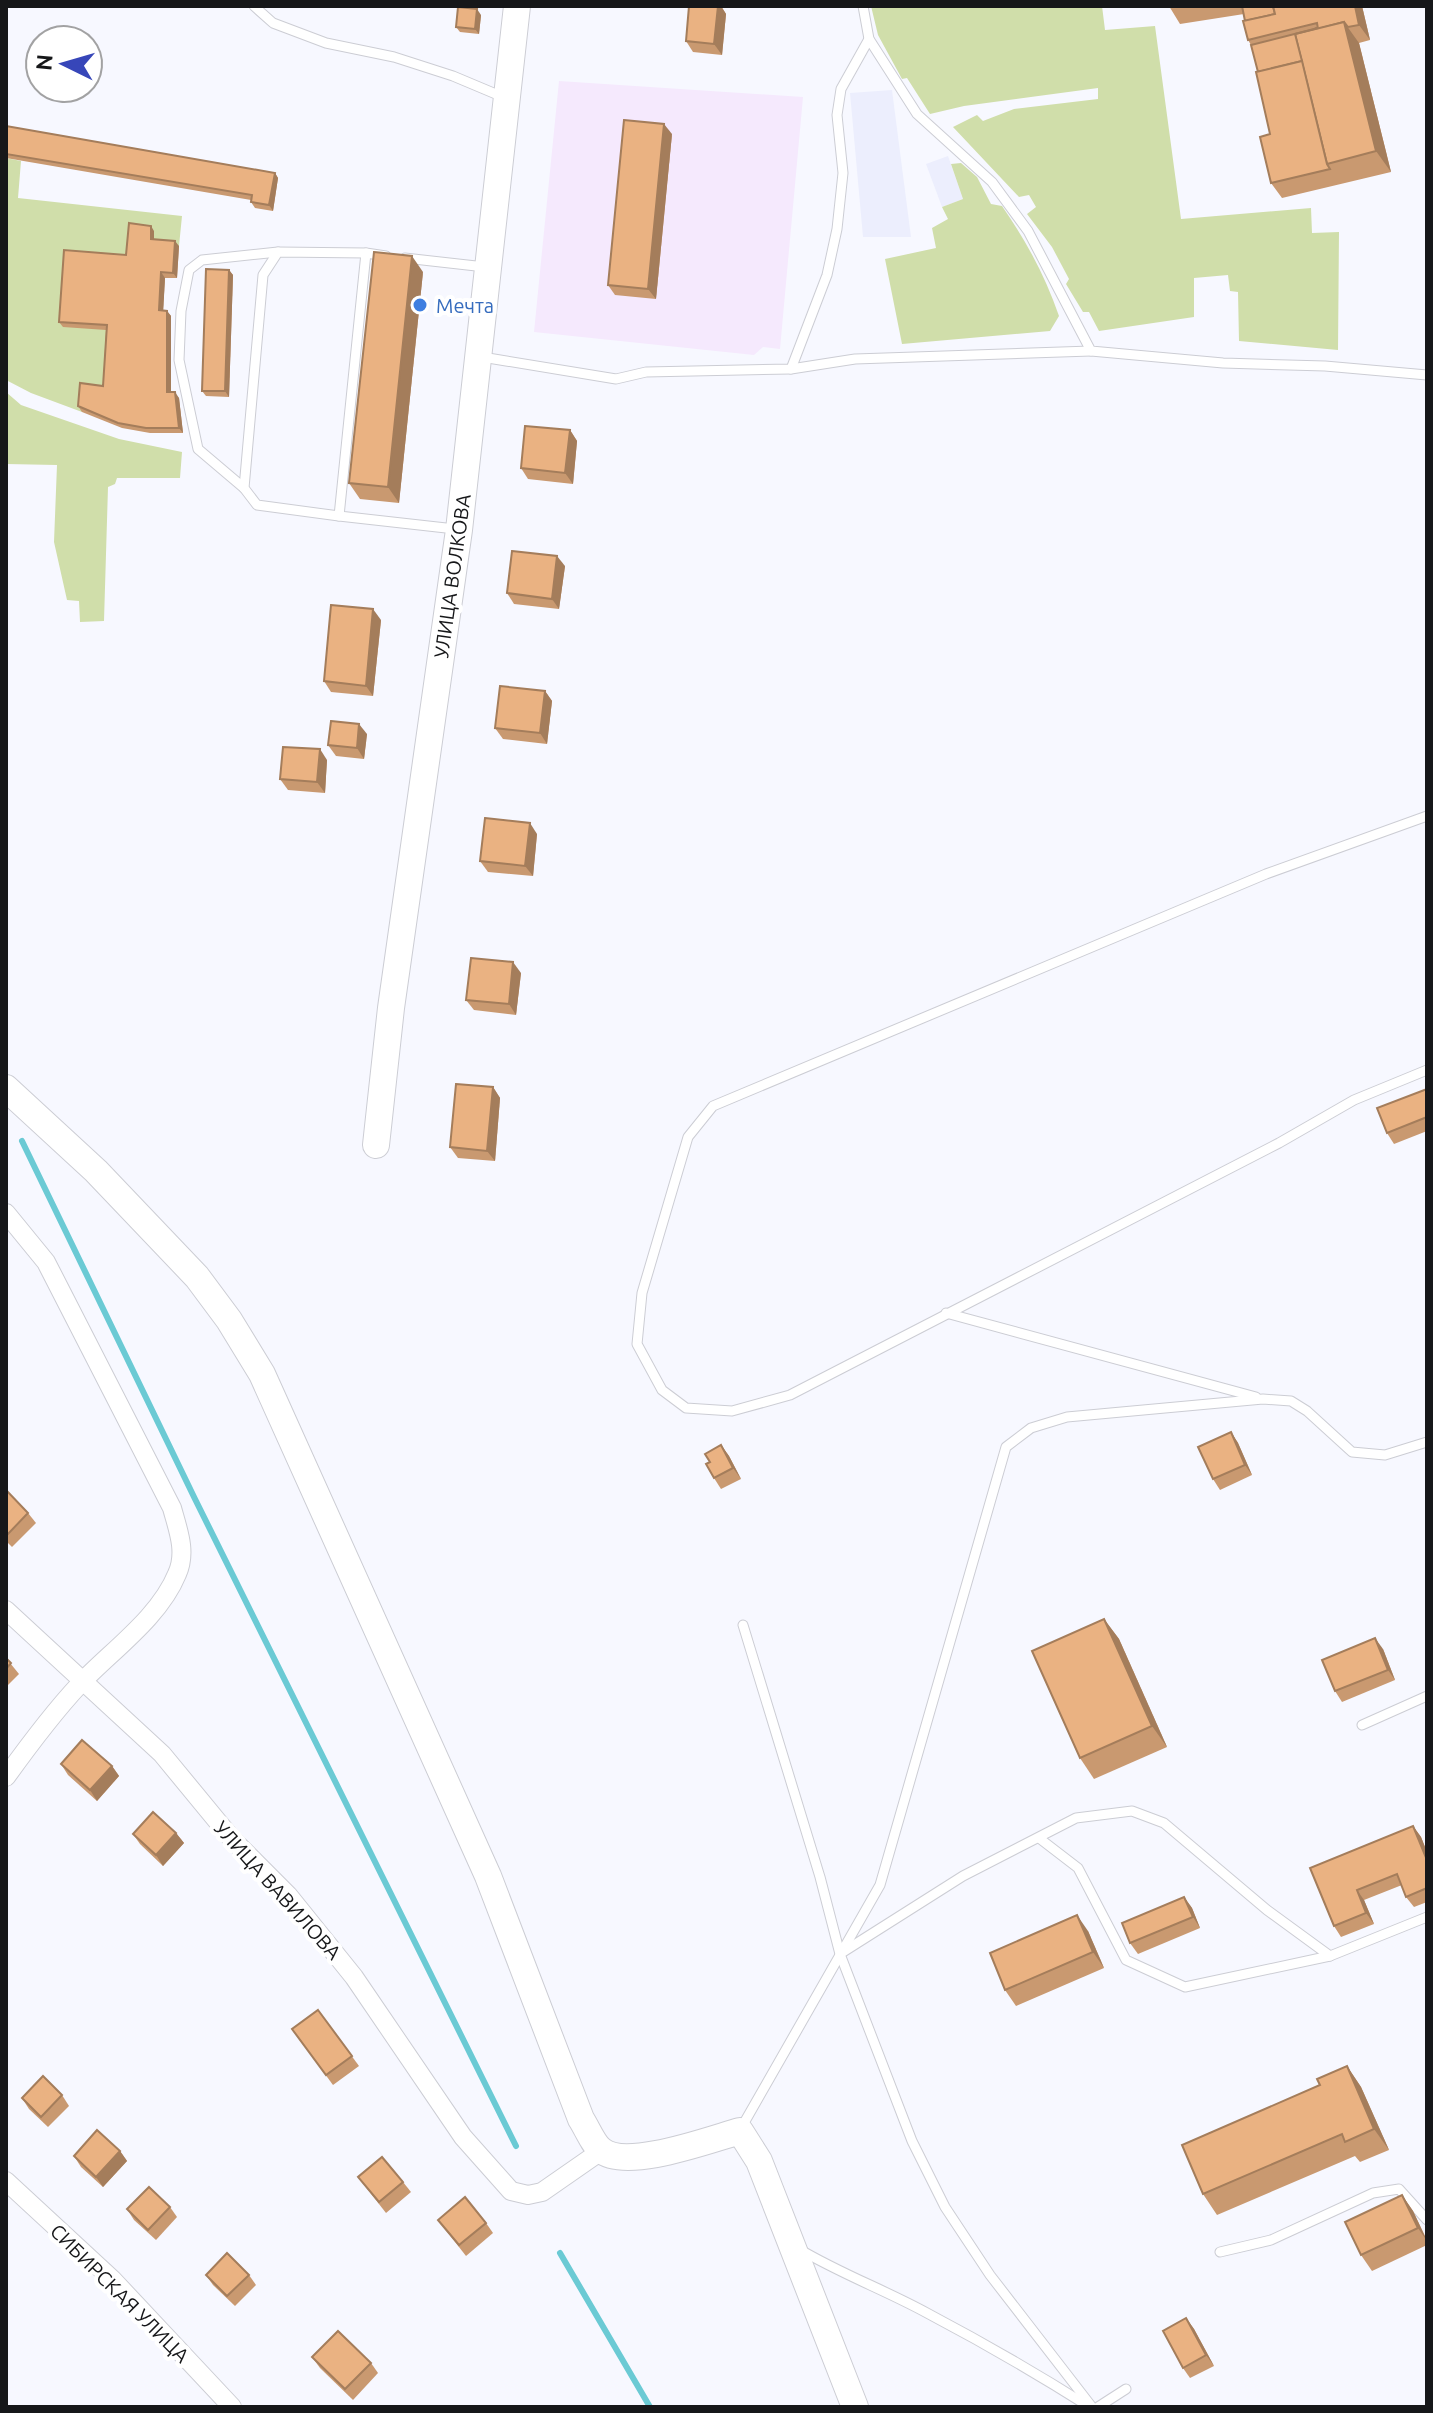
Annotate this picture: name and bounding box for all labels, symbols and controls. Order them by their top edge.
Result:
north arrow [24,24,104,104]
text: N [30,53,57,71]
place label: Мечта [436,294,494,317]
marker: Мечта [411,296,429,314]
street label: УЛИЦА ВОЛКОВА [429,493,475,659]
street label: УЛИЦА ВАВИЛОВА [210,1816,346,1964]
street label: СИБИРСКАЯ УЛИЦА [46,2219,194,2367]

